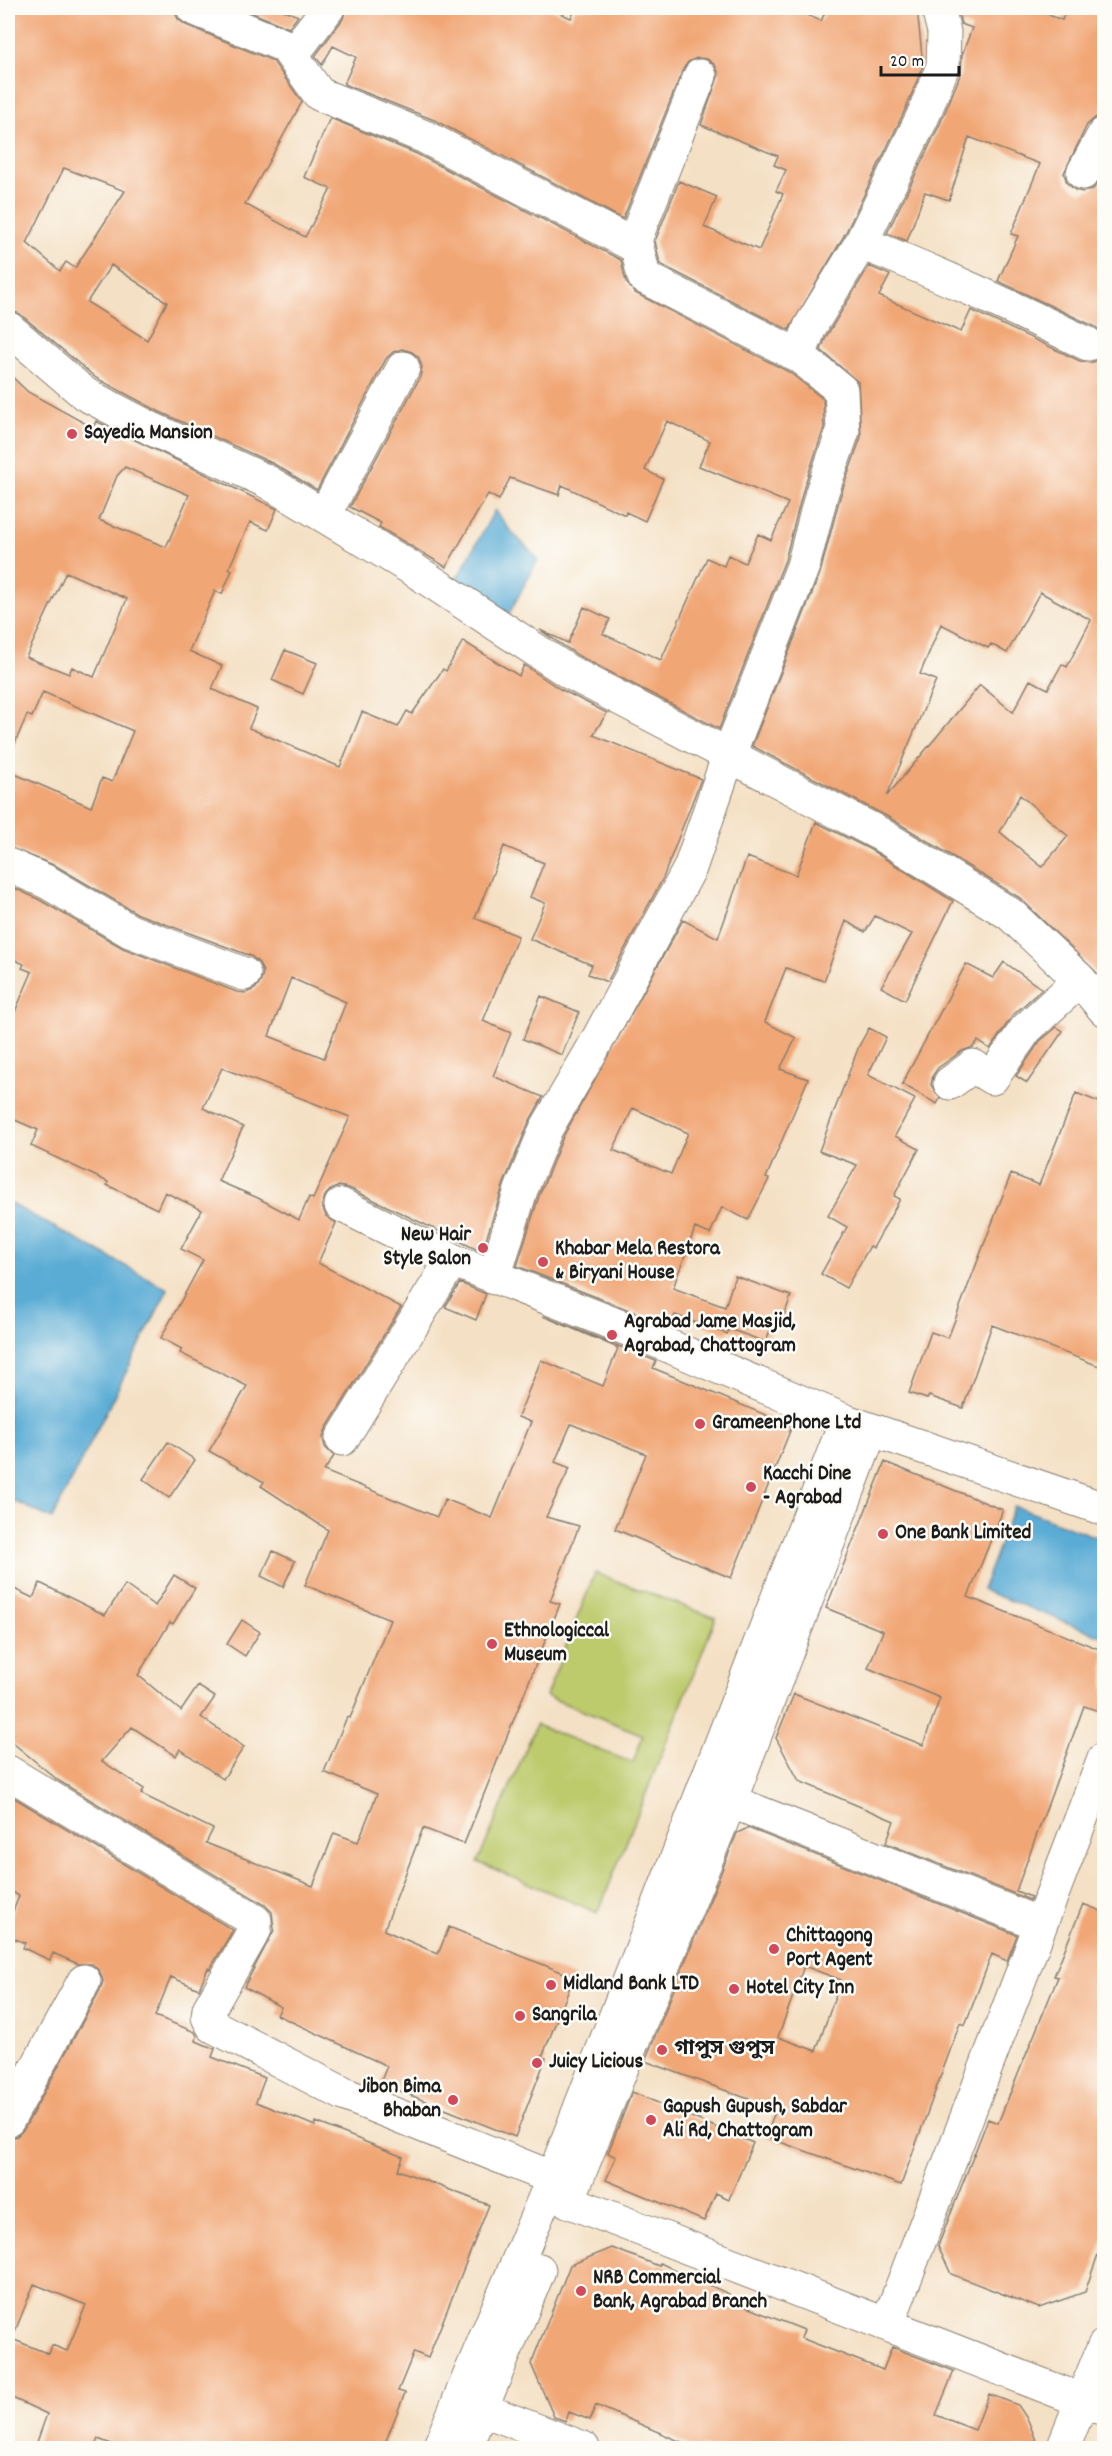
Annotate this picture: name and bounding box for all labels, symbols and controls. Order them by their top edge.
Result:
scale bar [881,39,959,77]
text: 20 m [890,50,924,75]
place label: Sayedia Mansion [84,419,213,449]
marker: Sayedia Mansion [65,427,79,441]
place label: New Hair Style Salon [383,1221,472,1275]
place label: Khabar Mela Restora & Biryani House [555,1235,721,1289]
marker: New Hair Style Salon [476,1241,490,1255]
marker: Khabar Mela Restora & Biryani House [536,1255,550,1269]
place label: Agrabad Jame Masjid, Agrabad, Chattogram [624,1308,796,1362]
marker: Agrabad Jame Masjid, Agrabad, Chattogram [605,1328,619,1342]
place label: GrameenPhone Ltd [712,1409,861,1439]
marker: GrameenPhone Ltd [693,1417,707,1431]
place label: Kacchi Dine - Agrabad [763,1460,851,1514]
marker: Kacchi Dine - Agrabad [744,1480,758,1494]
place label: One Bank Limited [895,1519,1031,1549]
marker: One Bank Limited [876,1527,890,1541]
place label: Ethnologiccal Museum [504,1617,610,1671]
marker: Ethnologiccal Museum [485,1637,499,1651]
place label: Chittagong Port Agent [786,1922,873,1976]
marker: Chittagong Port Agent [767,1942,781,1956]
place label: Midland Bank LTD [563,1970,699,2000]
place label: Hotel City Inn [746,1974,854,2004]
marker: Midland Bank LTD [544,1978,558,1992]
marker: Hotel City Inn [727,1982,741,1996]
place label: Sangrila [532,2001,598,2031]
marker: Sangrila [513,2009,527,2023]
place label: গাপুস গুপুস [674,2035,775,2065]
marker: গাপুস গুপুস [655,2043,669,2057]
place label: Juicy Licious [549,2048,643,2078]
marker: Juicy Licious [530,2056,544,2070]
place label: Jibon Bima Bhaban [358,2073,442,2127]
marker: Jibon Bima Bhaban [446,2093,460,2107]
place label: Gapush Gupush, Sabdar Ali Rd, Chattogram [663,2093,848,2147]
marker: Gapush Gupush, Sabdar Ali Rd, Chattogram [644,2113,658,2127]
place label: NRB Commercial Bank, Agrabad Branch [593,2264,768,2318]
marker: NRB Commercial Bank, Agrabad Branch [574,2284,588,2298]

